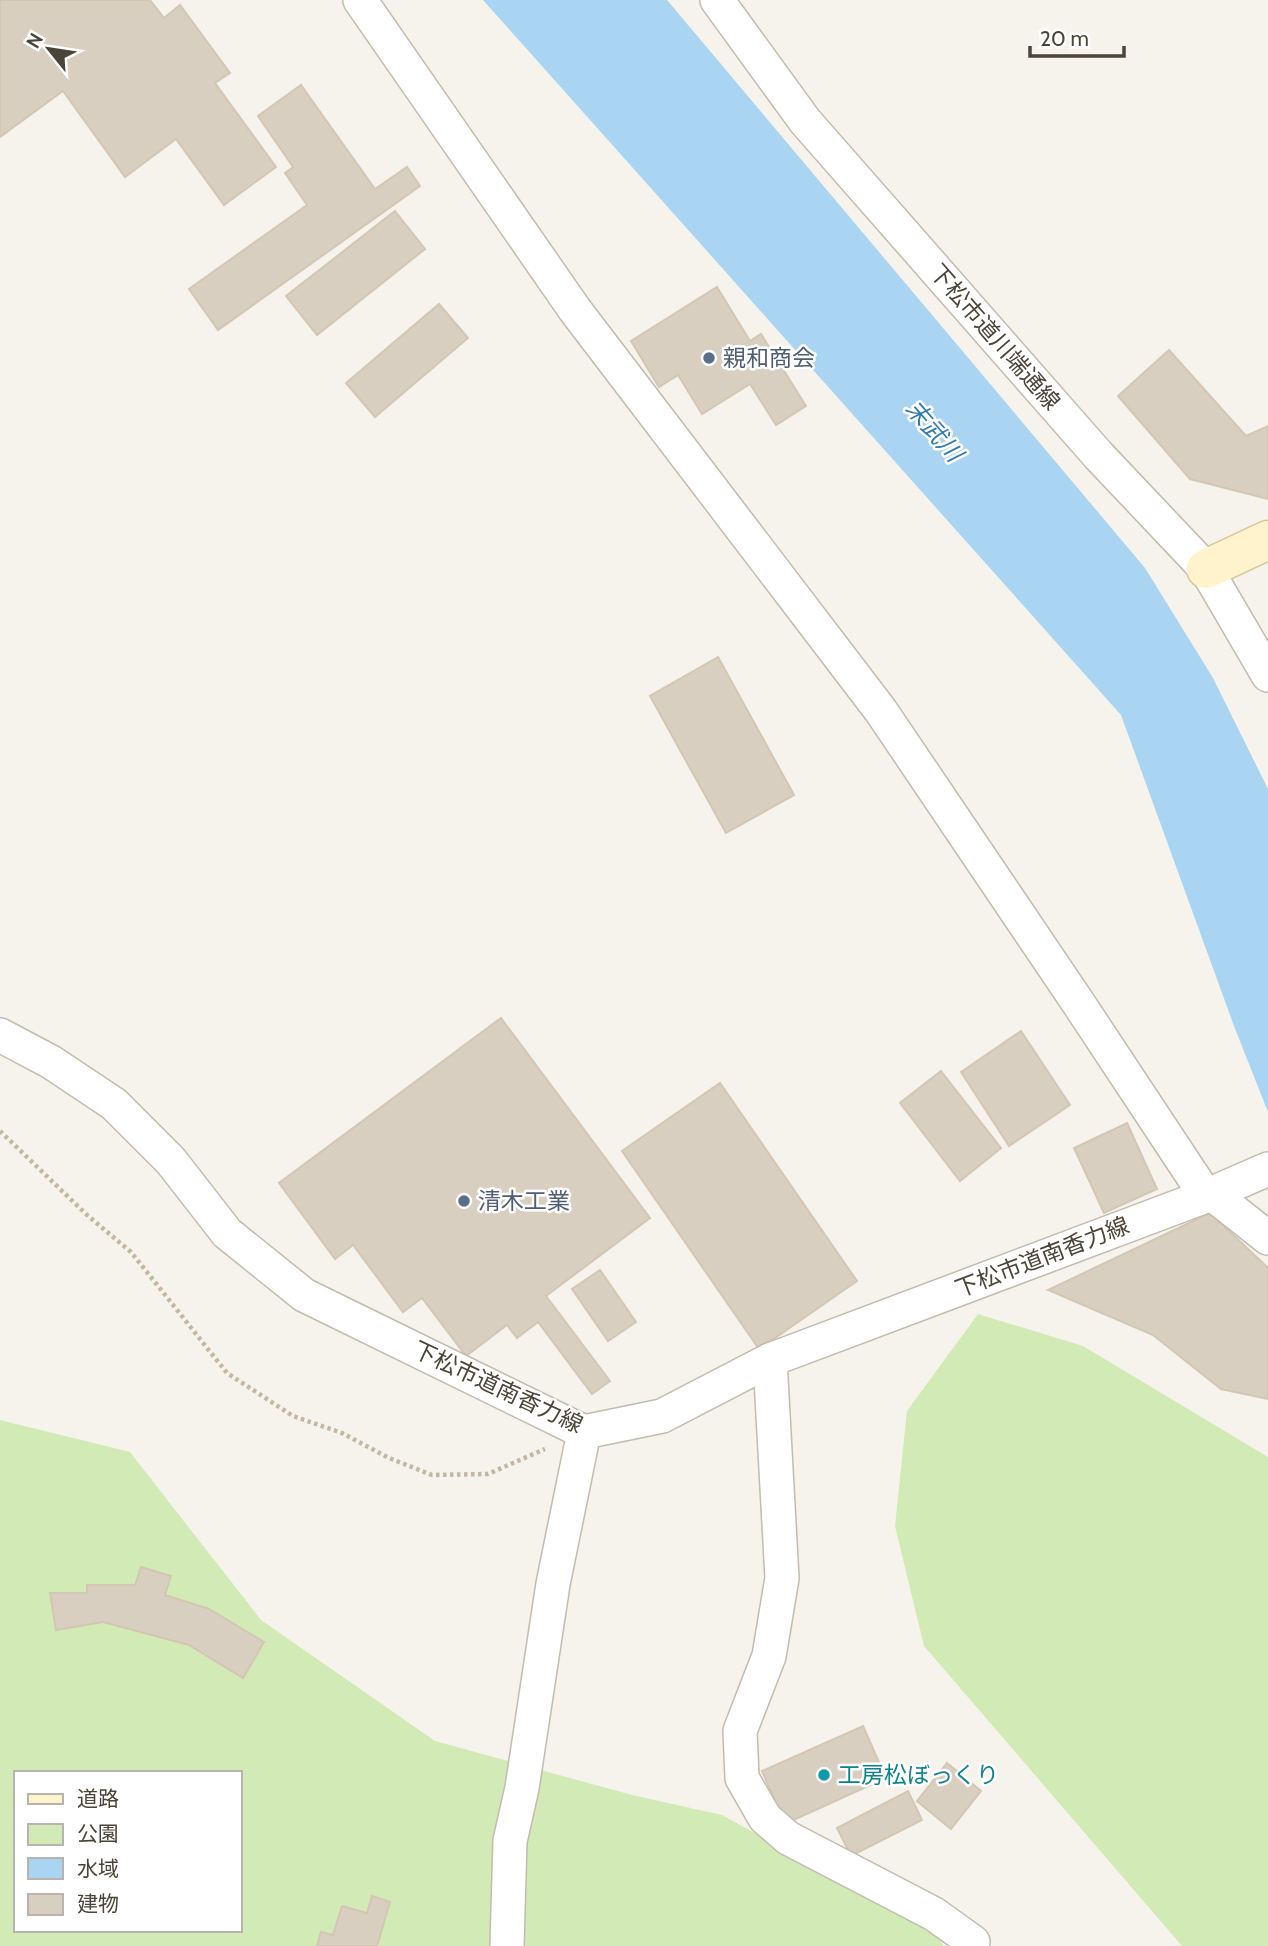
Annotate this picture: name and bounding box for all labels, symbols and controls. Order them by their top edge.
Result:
north arrow [14,14,84,84]
scale bar [1030,14,1124,58]
text: 20 m [1040,26,1089,51]
text: N [21,29,48,52]
street label: 下松市道川端通線 [924,258,1066,416]
place label: 親和商会 [723,344,815,372]
marker: 親和商会 [701,350,717,366]
water label: 末武川 [900,394,971,470]
place label: 清木工業 [478,1187,570,1215]
marker: 清木工業 [456,1193,472,1209]
street label: 下松市道南香力線 [951,1211,1133,1303]
street label: 下松市道南香力線 [409,1335,587,1439]
place label: 工房松ぼっくり [838,1761,999,1789]
marker: 工房松ぼっくり [816,1767,832,1783]
legend [14,1771,242,1932]
text: 道路 [77,1786,119,1811]
text: 公園 [77,1821,119,1846]
text: 水域 [77,1856,119,1881]
text: 建物 [77,1891,119,1916]

